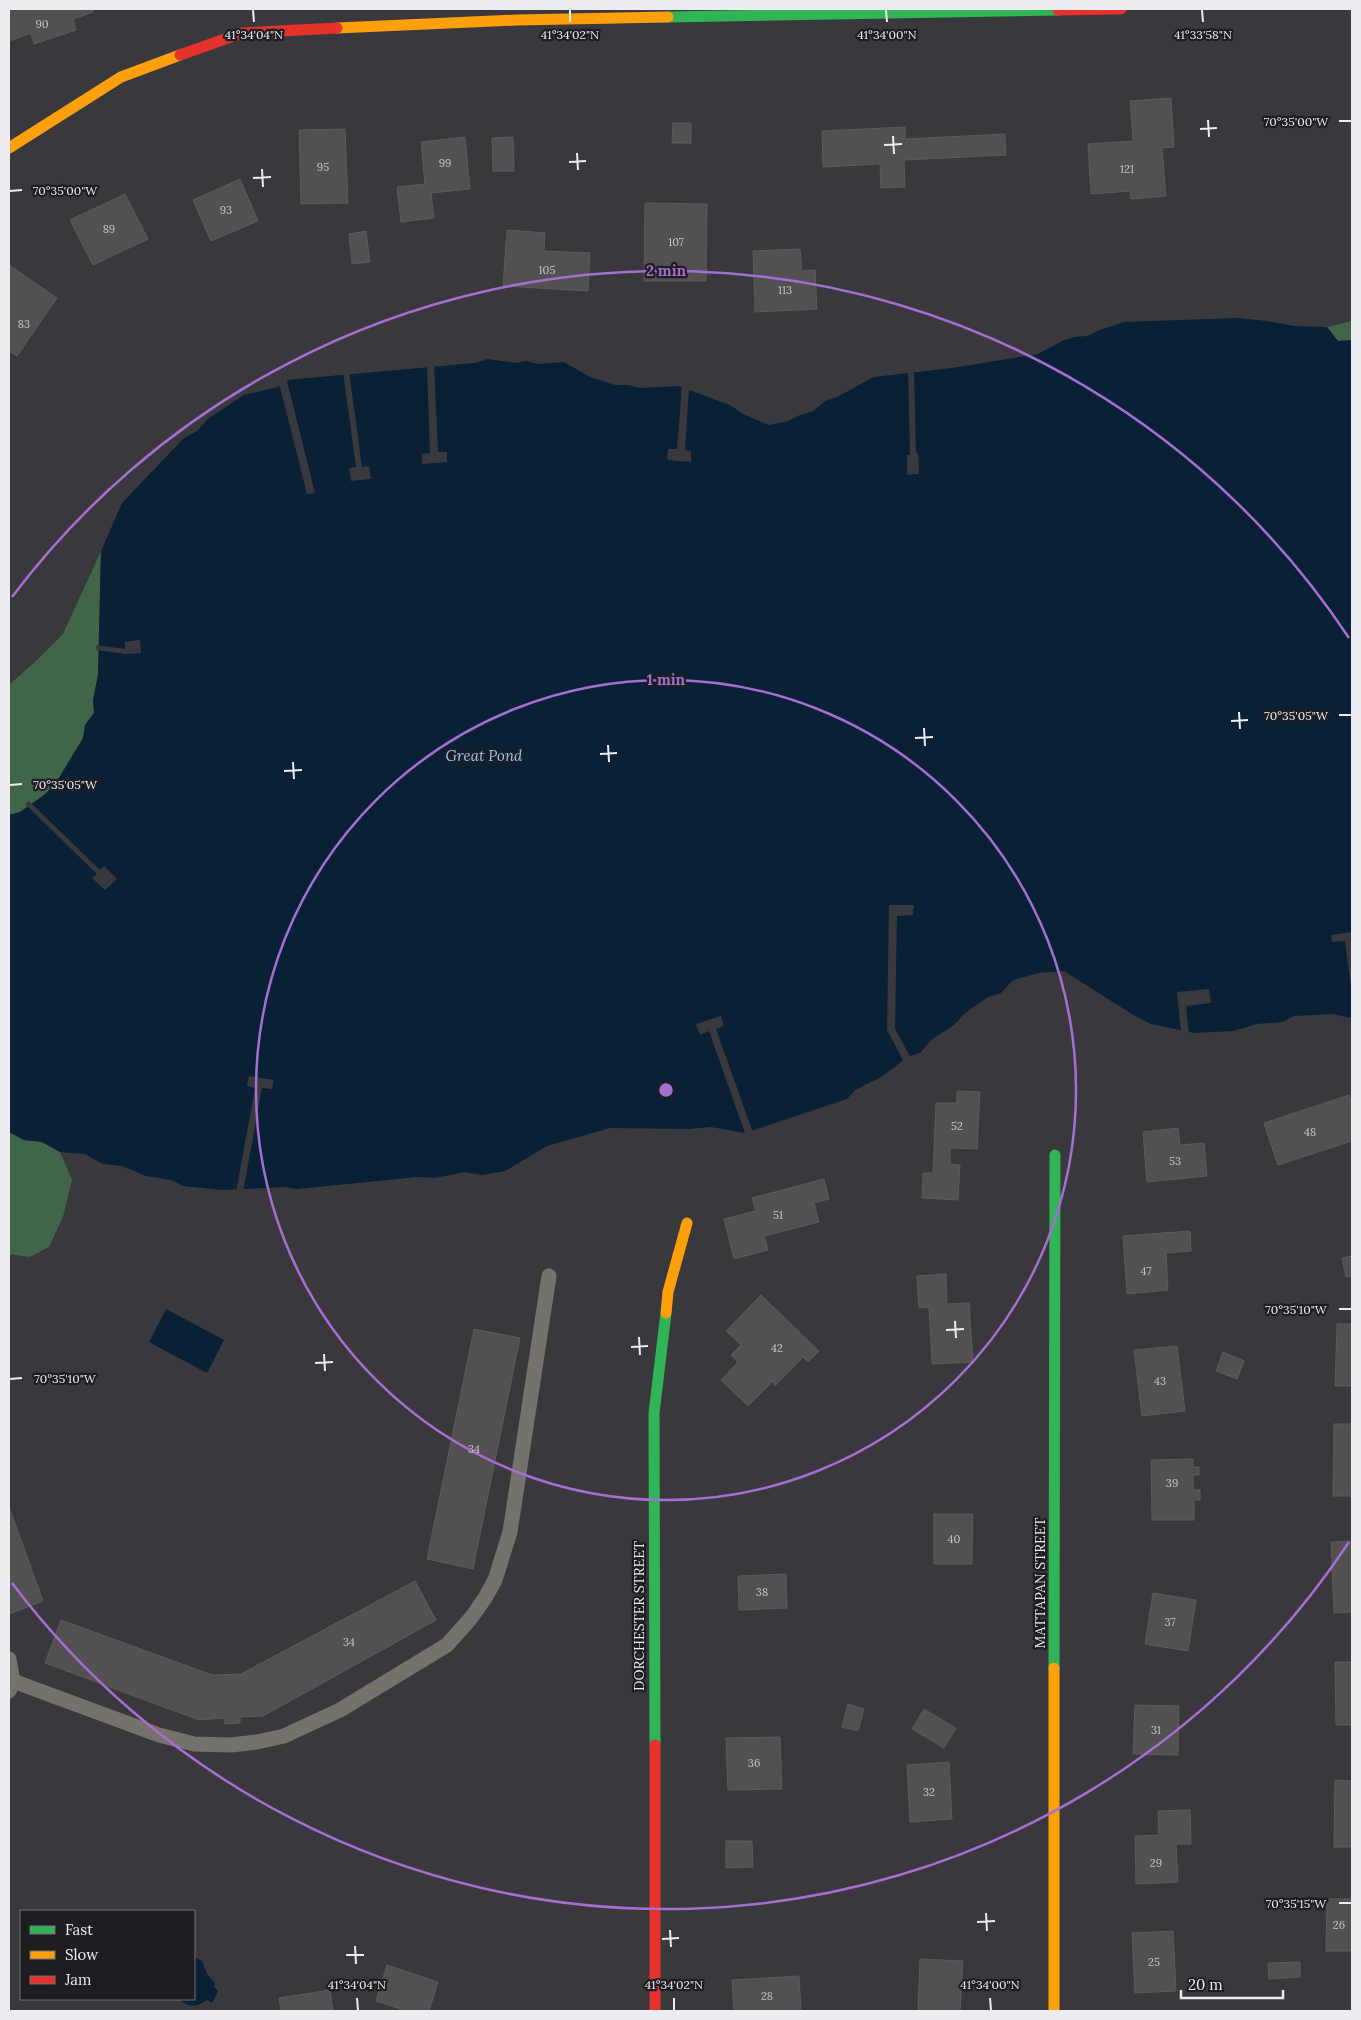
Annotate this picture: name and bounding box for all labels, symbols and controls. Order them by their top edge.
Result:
house number: 90 [35,17,49,31]
text: 41°34'04"N [225,27,283,42]
text: 41°34'02"N [541,27,599,42]
text: 41°34'00"N [857,27,917,42]
text: 41°33'58"N [1174,27,1232,42]
text: 70°35'00"W [1264,114,1329,129]
house number: 99 [439,156,451,170]
house number: 95 [317,160,329,174]
house number: 121 [1120,162,1134,176]
text: 70°35'00"W [33,183,98,198]
house number: 93 [220,203,232,217]
house number: 89 [103,222,115,236]
house number: 107 [668,235,684,249]
text: 2 min [646,261,687,280]
house number: 105 [539,263,555,277]
house number: 113 [778,283,792,297]
house number: 83 [18,317,30,331]
text: 1 min [647,670,686,689]
text: 70°35'05"W [1264,708,1329,723]
water label: Great Pond [446,746,523,765]
text: 70°35'05"W [33,777,98,792]
centre of rings [657,1081,675,1099]
house number: 52 [951,1119,963,1133]
house number: 48 [1304,1125,1316,1139]
house number: 53 [1169,1154,1181,1168]
house number: 51 [773,1208,783,1222]
house number: 47 [1140,1264,1152,1278]
text: 70°35'10"W [1265,1302,1328,1317]
house number: 42 [771,1341,783,1355]
text: 70°35'10"W [34,1371,97,1386]
house number: 43 [1154,1374,1166,1388]
house number: 34 [468,1442,480,1456]
house number: 39 [1166,1476,1178,1490]
street label: MATTAPAN STREET [1031,1518,1049,1648]
house number: 40 [948,1532,961,1546]
street label: DORCHESTER STREET [630,1541,648,1691]
house number: 38 [756,1585,768,1599]
house number: 37 [1165,1615,1175,1629]
house number: 34 [343,1635,355,1649]
house number: 31 [1151,1723,1161,1737]
house number: 36 [748,1756,760,1770]
house number: 32 [923,1785,935,1799]
house number: 29 [1150,1856,1162,1870]
text: 70°35'15"W [1266,1896,1327,1911]
legend [20,1910,195,2000]
house number: 26 [1333,1918,1345,1932]
text: Fast [65,1920,93,1939]
text: Slow [65,1945,98,1964]
house number: 25 [1148,1955,1160,1969]
scale bar [1181,1968,1284,2000]
text: Jam [64,1970,92,1989]
text: 20 m [1188,1975,1223,1994]
text: 41°34'04"N [328,1977,386,1992]
text: 41°34'02"N [645,1977,703,1992]
text: 41°34'00"N [960,1977,1020,1992]
house number: 28 [761,1989,773,2003]

